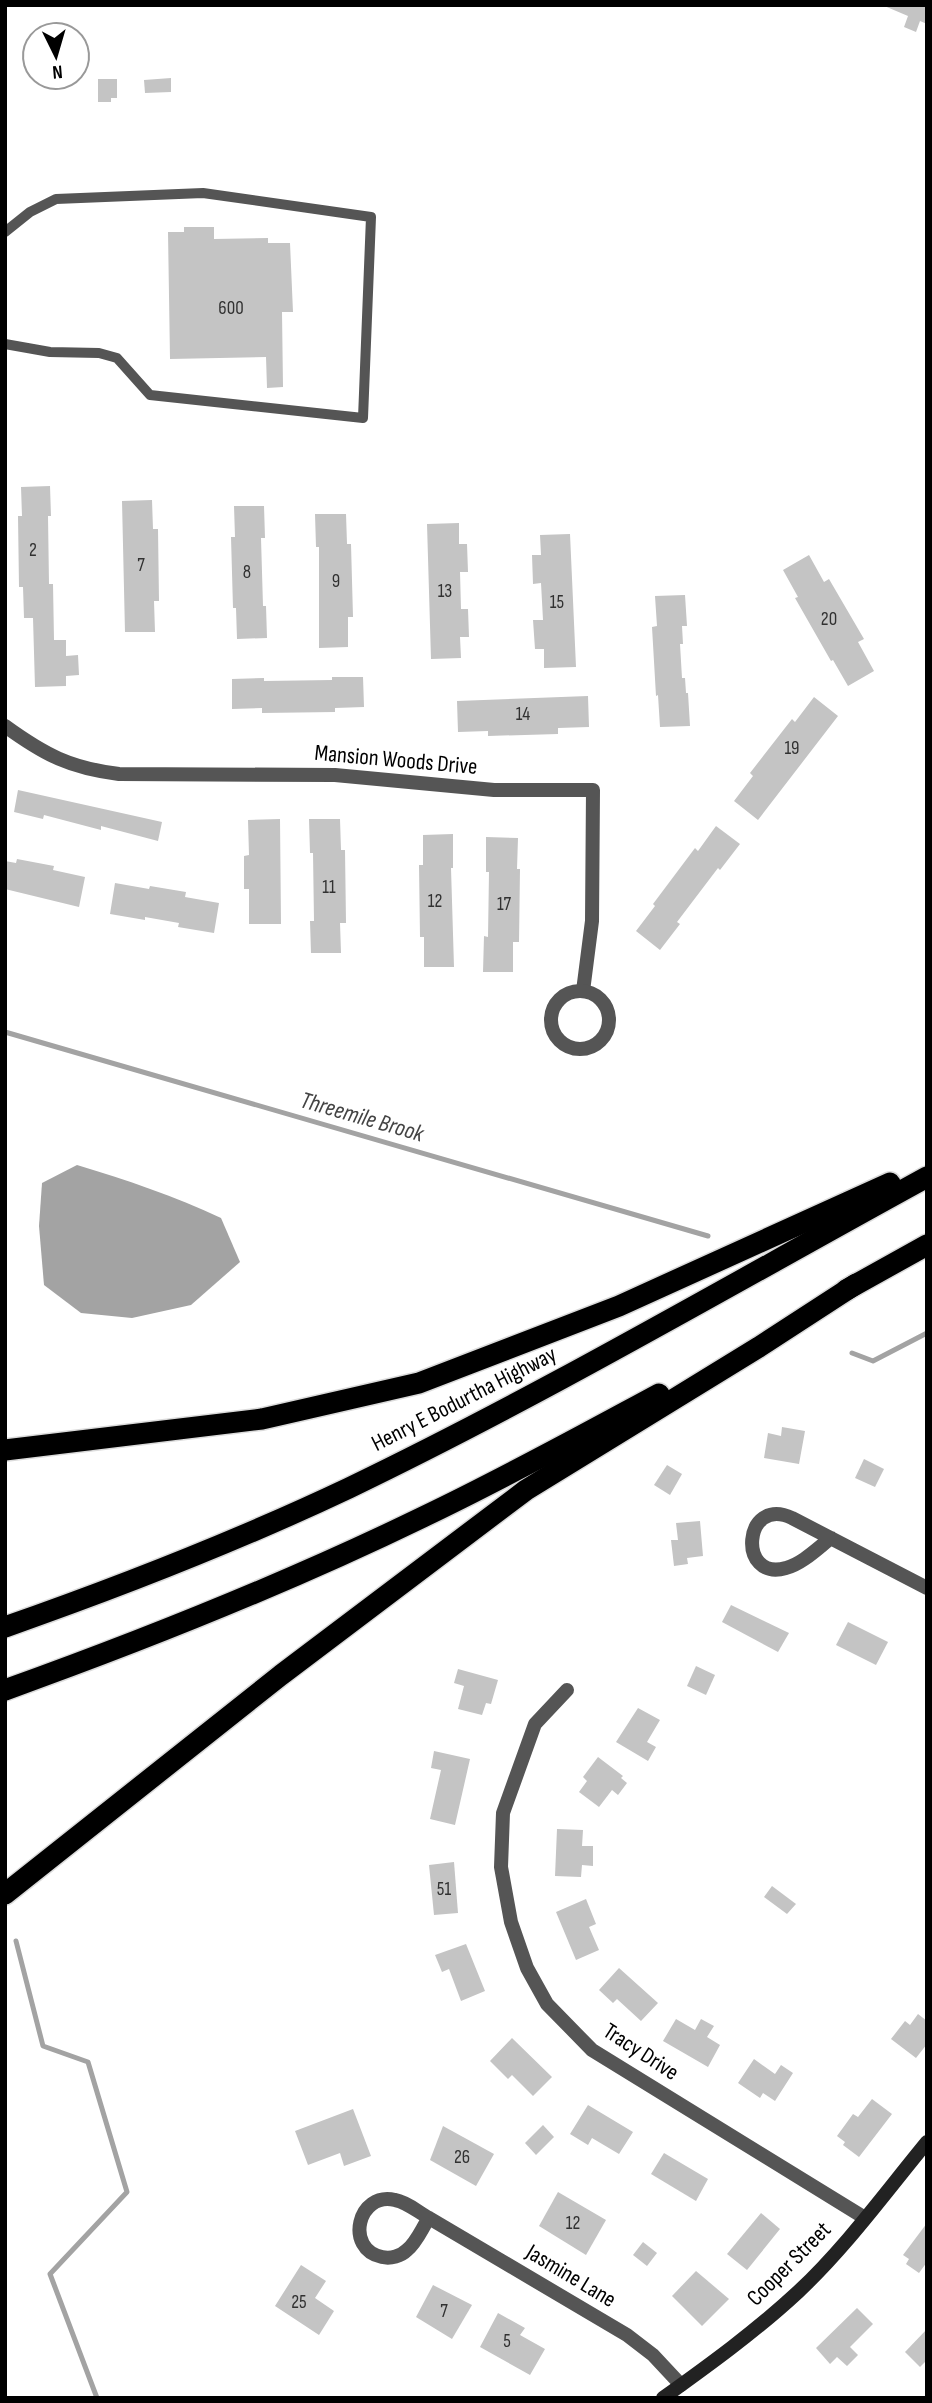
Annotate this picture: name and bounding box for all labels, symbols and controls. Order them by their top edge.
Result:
north arrow [21,21,91,91]
text: N [51,60,63,83]
house number: 600 [218,297,244,320]
house number: 2 [29,539,37,562]
house number: 7 [137,554,145,577]
house number: 8 [243,561,251,584]
house number: 9 [332,570,340,593]
house number: 13 [438,580,452,603]
house number: 15 [550,591,564,614]
house number: 20 [821,608,837,631]
house number: 14 [516,703,530,726]
house number: 19 [784,737,800,760]
street label: Mansion Woods Drive [313,739,479,781]
house number: 11 [322,876,336,899]
house number: 12 [428,890,442,913]
house number: 17 [497,893,512,916]
water label: Threemile Brook [297,1086,428,1149]
street label: Henry E Bodurtha Highway [367,1340,561,1458]
house number: 51 [437,1878,451,1901]
street label: Tracy Drive [598,2017,684,2087]
house number: 26 [454,2146,470,2169]
house number: 12 [566,2212,580,2235]
street label: Cooper Street [741,2216,837,2312]
street label: Jasmine Lane [520,2238,621,2314]
house number: 25 [291,2291,307,2314]
house number: 7 [440,2300,448,2323]
house number: 5 [503,2330,511,2353]

